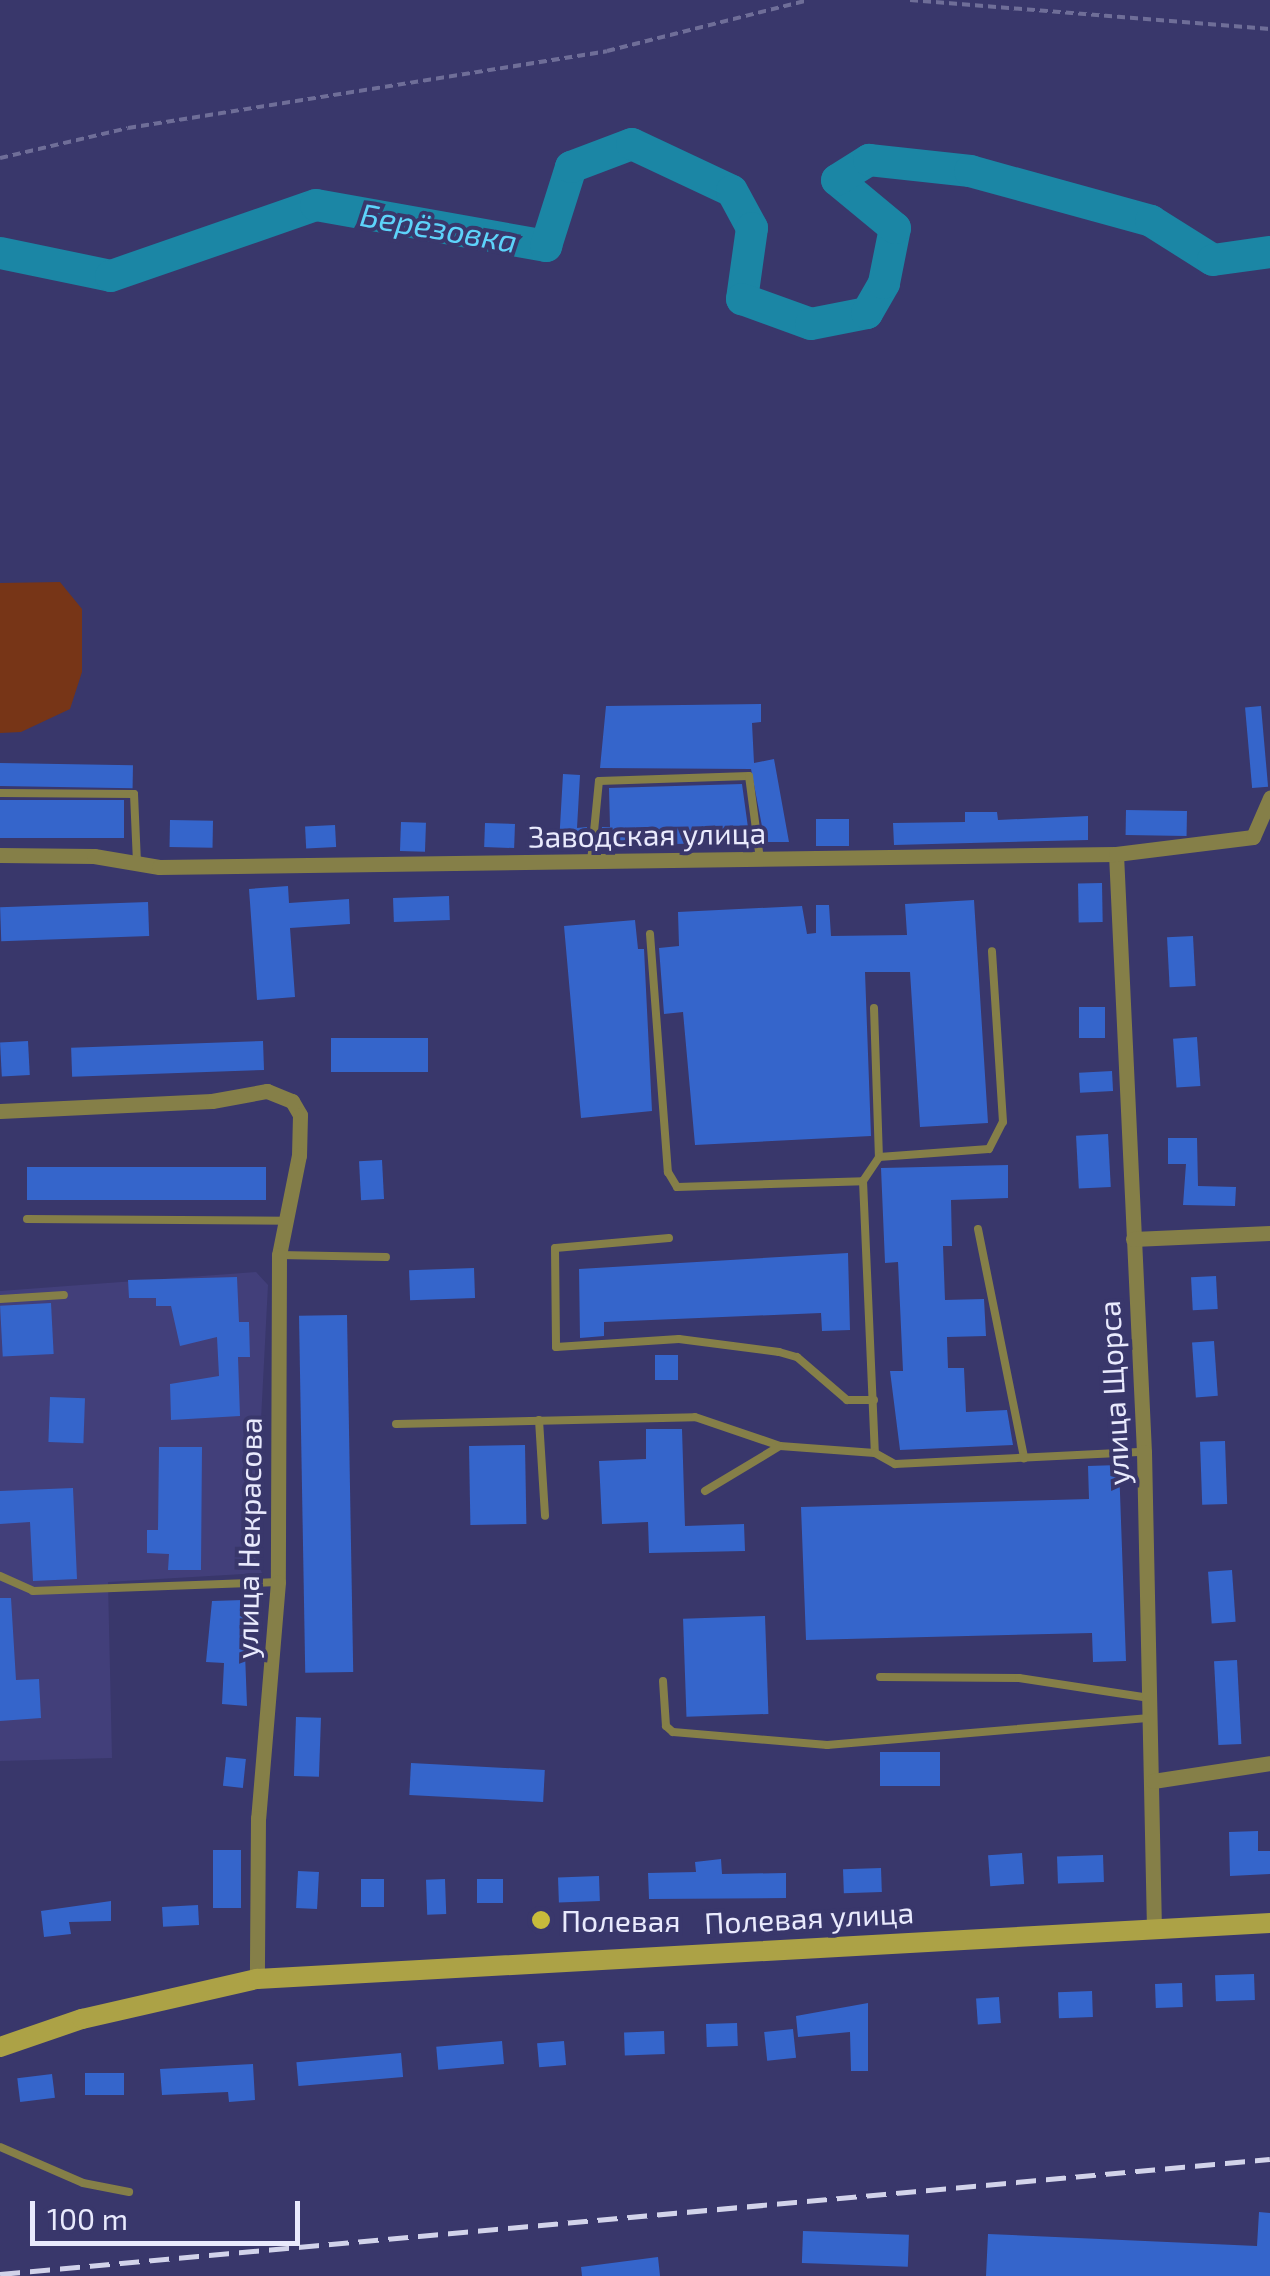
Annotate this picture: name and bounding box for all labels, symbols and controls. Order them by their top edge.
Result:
water label: Берёзовка [357,194,521,260]
street label: Заводская улица [528,814,766,854]
street label: улица Щорса [1090,1300,1136,1486]
street label: улица Некрасова [228,1417,268,1659]
street label: Полевая улица [703,1894,915,1940]
place label: Полевая [561,1902,680,1938]
marker: Полевая [530,1909,552,1931]
scale bar [35,2181,305,2243]
text: 100 m [47,2200,128,2236]

